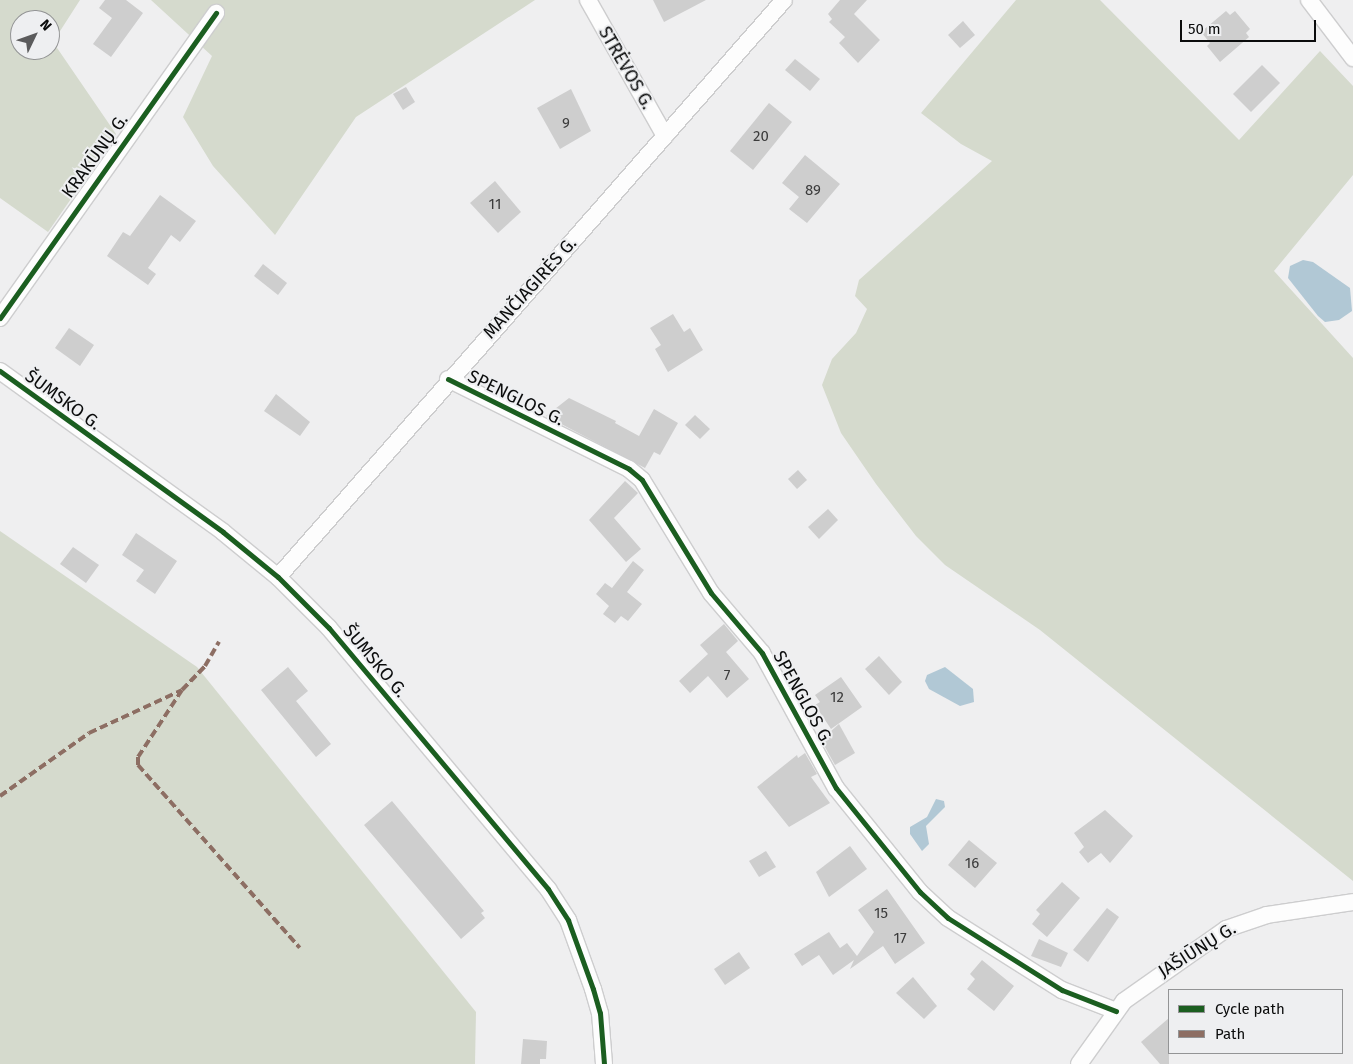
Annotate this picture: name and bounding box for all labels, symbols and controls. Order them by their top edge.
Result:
north arrow [10,10,60,60]
scale bar [1183,10,1319,42]
text: N [36,16,55,34]
text: 50 m [1188,20,1221,38]
street label: STRĖVOS G. [594,23,658,113]
street label: KRAKŪNŲ G. [57,110,133,202]
house number: 9 [562,115,570,133]
house number: 20 [753,128,769,146]
house number: 89 [805,182,821,200]
house number: 11 [489,196,501,214]
street label: MANČIAGIRĖS G. [479,233,581,343]
street label: ŠUMSKO G. [21,365,105,435]
street label: SPENGLOS G. [464,365,568,431]
street label: ŠUMSKO G. [338,620,412,702]
street label: SPENGLOS G. [768,647,838,749]
house number: 7 [724,667,730,685]
house number: 12 [830,689,844,707]
house number: 16 [965,855,979,873]
house number: 15 [874,905,888,923]
street label: JAŠIŪNŲ G. [1154,918,1240,982]
house number: 17 [893,930,907,948]
legend [1168,989,1343,1054]
text: Cycle path [1215,1000,1285,1018]
text: Path [1215,1025,1245,1043]

